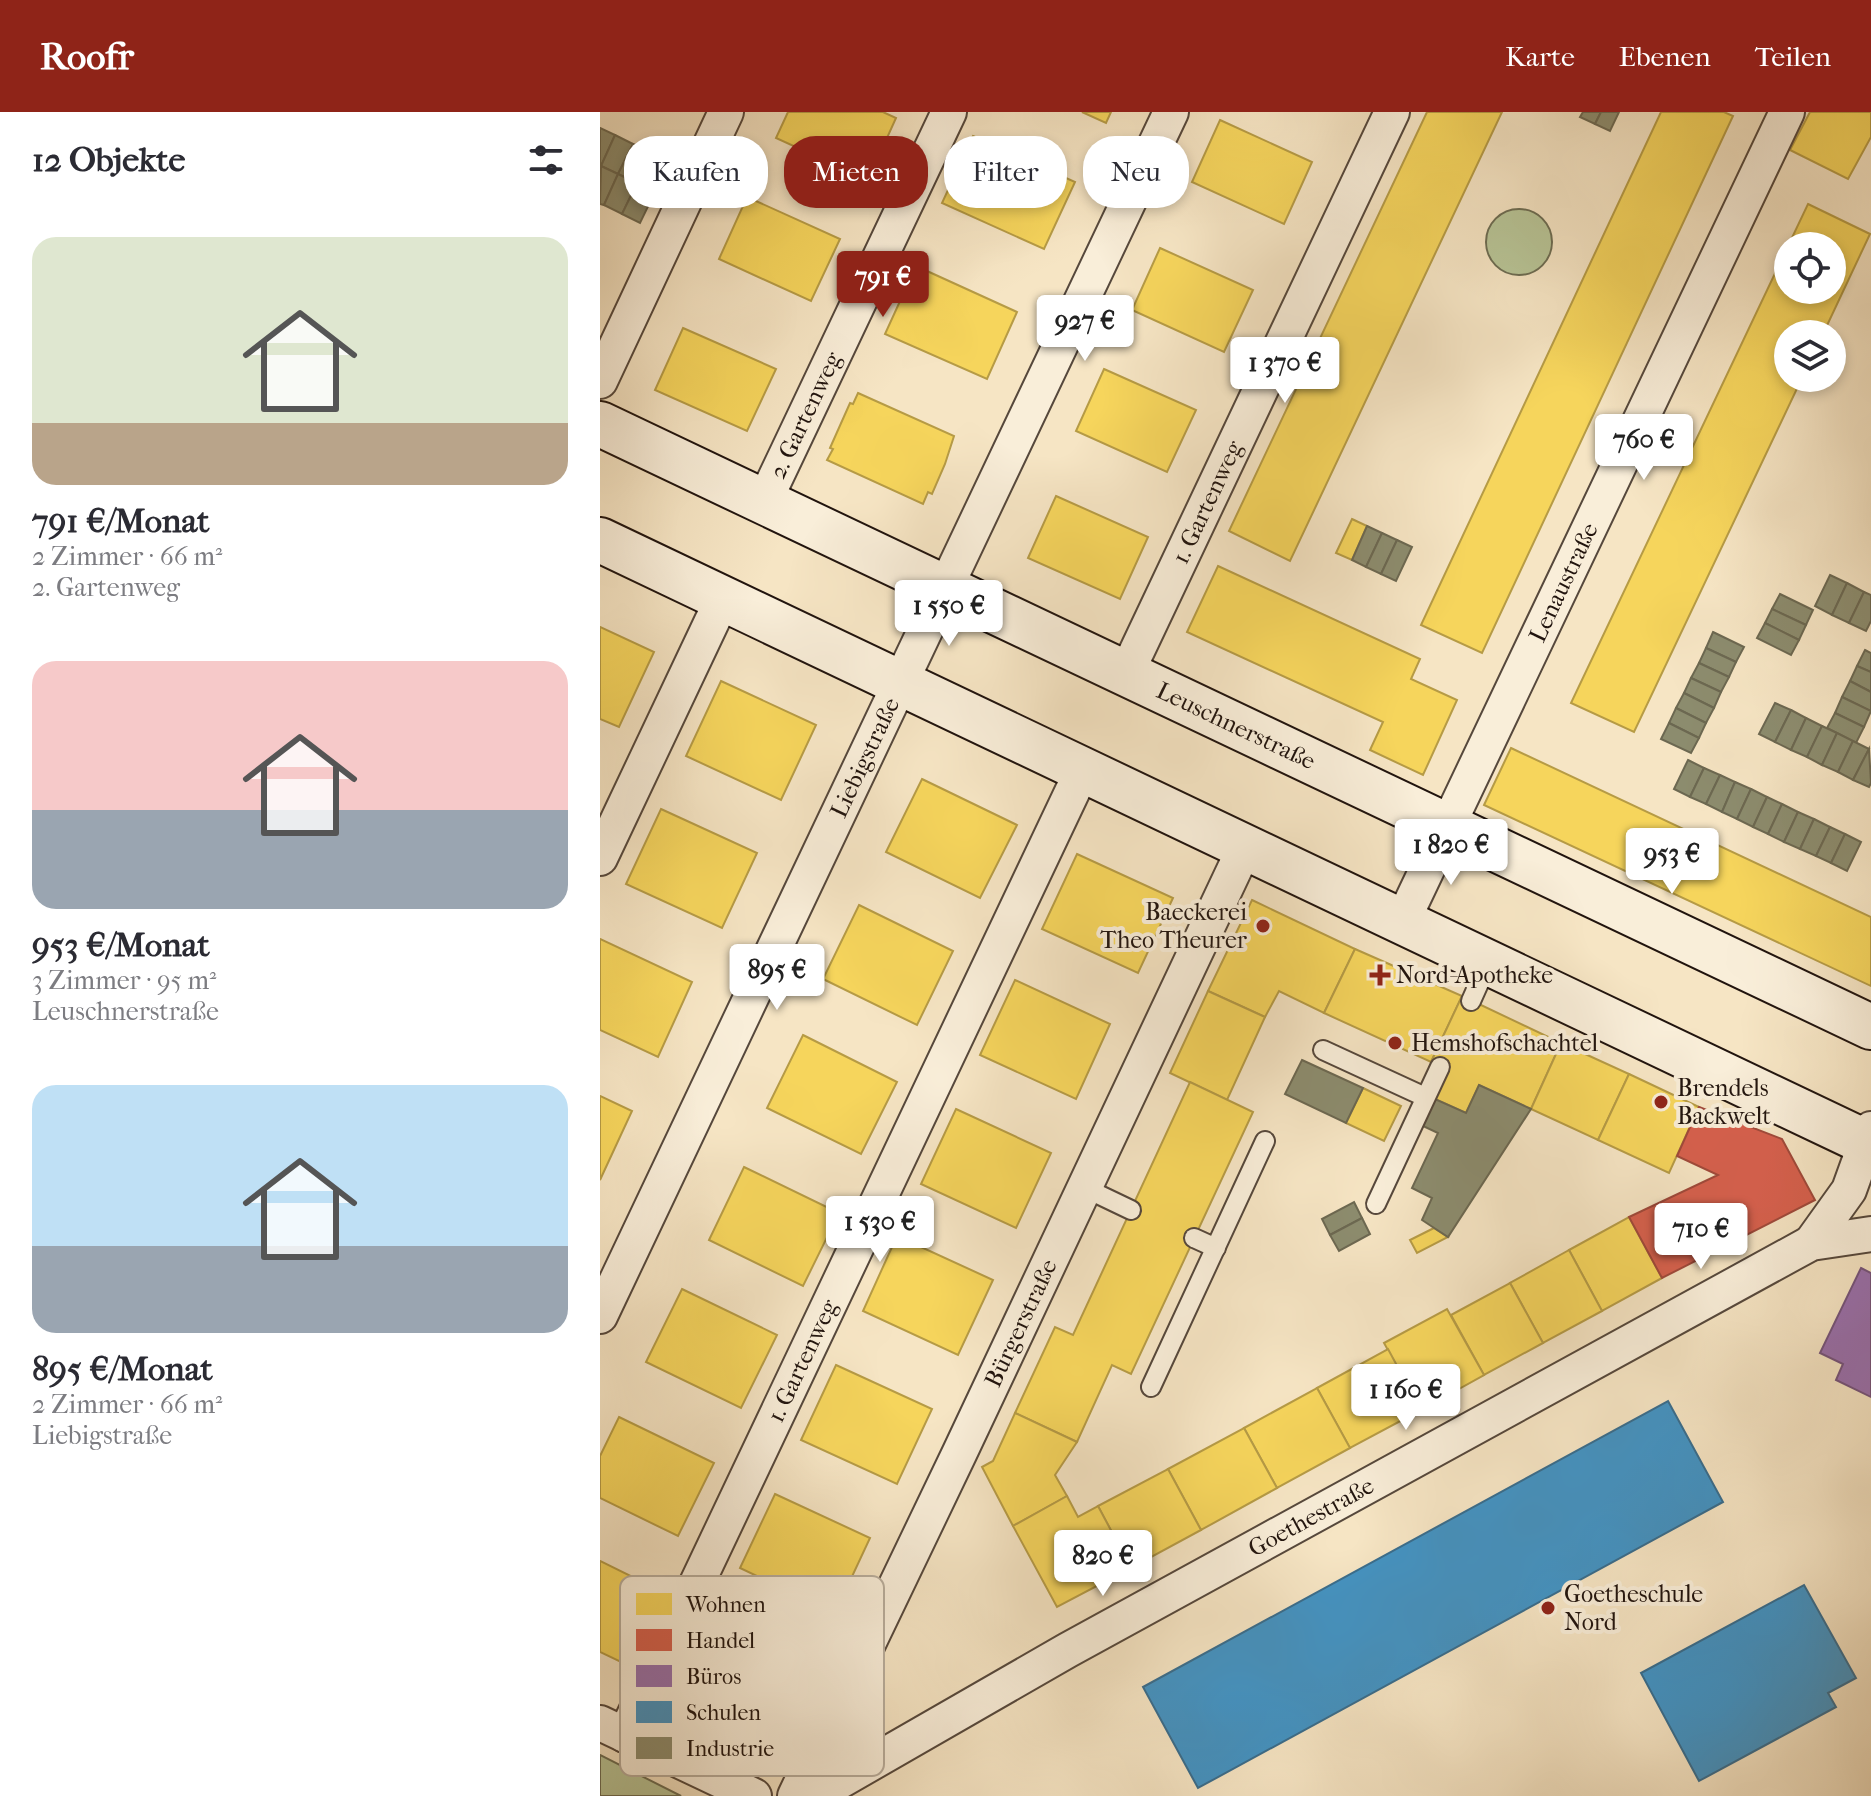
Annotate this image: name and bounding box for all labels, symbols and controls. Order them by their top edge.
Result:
text: Roofr [40,34,134,79]
text: Karte [1505,40,1575,73]
text: Ebenen [1619,40,1711,73]
text: Teilen [1755,40,1831,73]
chip: Kaufen [624,136,768,208]
chip: Mieten [784,136,928,208]
chip: Filter [944,136,1067,208]
chip: Neu [1083,136,1189,208]
icon: filters [524,138,568,182]
text: 12 Objekte [32,140,185,180]
map controls [1774,232,1846,392]
button: locate [1774,232,1846,304]
pin: 791 € [827,251,939,319]
text: 791 € [855,261,911,292]
icon: home [228,289,372,433]
pin: 927 € [1029,295,1141,363]
text: 927 € [1055,305,1115,336]
button: layers [1774,320,1846,392]
pin: 1 370 € [1211,337,1359,405]
street label: 2. Gartenweg [763,346,848,483]
text: 1 370 € [1248,347,1322,378]
pin: 760 € [1588,414,1700,482]
text: 760 € [1613,424,1675,455]
street label: 1. Gartenweg [1166,435,1249,568]
text: 791 €/Monat [32,501,209,541]
street label: Lenaustraße [1523,518,1604,647]
text: 2 Zimmer · 66 m² [32,541,222,572]
text: 2. Gartenweg [32,572,180,603]
pin: 1 550 € [875,580,1023,648]
text: 1 550 € [913,590,985,621]
street label: Leuschnerstraße [1152,676,1320,775]
street label: Liebigstraße [824,693,905,822]
icon: home [228,713,372,857]
pin: 1 820 € [1377,819,1525,887]
pin: 953 € [1616,828,1728,896]
text: 1 820 € [1413,829,1489,860]
text: 953 € [1644,838,1700,869]
place label: Baeckerei Theo Theurer [1100,898,1248,954]
marker: Baeckerei Theo Theurer [1254,917,1272,935]
text: 953 €/Monat [32,925,210,965]
pin: 895 € [721,944,833,1012]
text: 895 € [748,954,806,985]
place label: Nord-Apotheke [1396,961,1553,989]
text: 3 Zimmer · 95 m² [32,965,216,996]
marker: Nord-Apotheke [1371,966,1389,984]
text: Leuschnerstraße [32,996,219,1027]
place label: Hemshofschachtel [1411,1029,1599,1057]
marker: Hemshofschachtel [1386,1034,1404,1052]
place label: Brendels Backwelt [1677,1074,1771,1130]
marker: Brendels Backwelt [1652,1093,1670,1111]
icon: home [228,1137,372,1281]
pin: 1 530 € [806,1196,954,1264]
pin: 710 € [1645,1203,1757,1271]
text: 1 530 € [844,1206,916,1237]
text: 710 € [1672,1213,1730,1244]
street label: Bürgerstraße [979,1255,1063,1392]
street label: 1. Gartenweg [761,1294,844,1427]
text: 895 €/Monat [32,1349,213,1389]
pin: 1 160 € [1332,1364,1480,1432]
text: 1 160 € [1369,1374,1443,1405]
text: 2 Zimmer · 66 m² [32,1389,222,1420]
text: Liebigstraße [32,1420,172,1451]
street label: Goethestraße [1243,1471,1379,1563]
pin: 820 € [1047,1530,1159,1598]
text: 820 € [1072,1540,1134,1571]
legend [620,1576,884,1776]
place label: Goetheschule Nord [1564,1580,1703,1636]
text: Wohnen [685,1592,766,1618]
marker: Goetheschule Nord [1539,1599,1557,1617]
text: Handel [686,1628,755,1654]
text: Büros [686,1664,741,1690]
text: Schulen [686,1700,761,1726]
text: Industrie [686,1736,774,1762]

